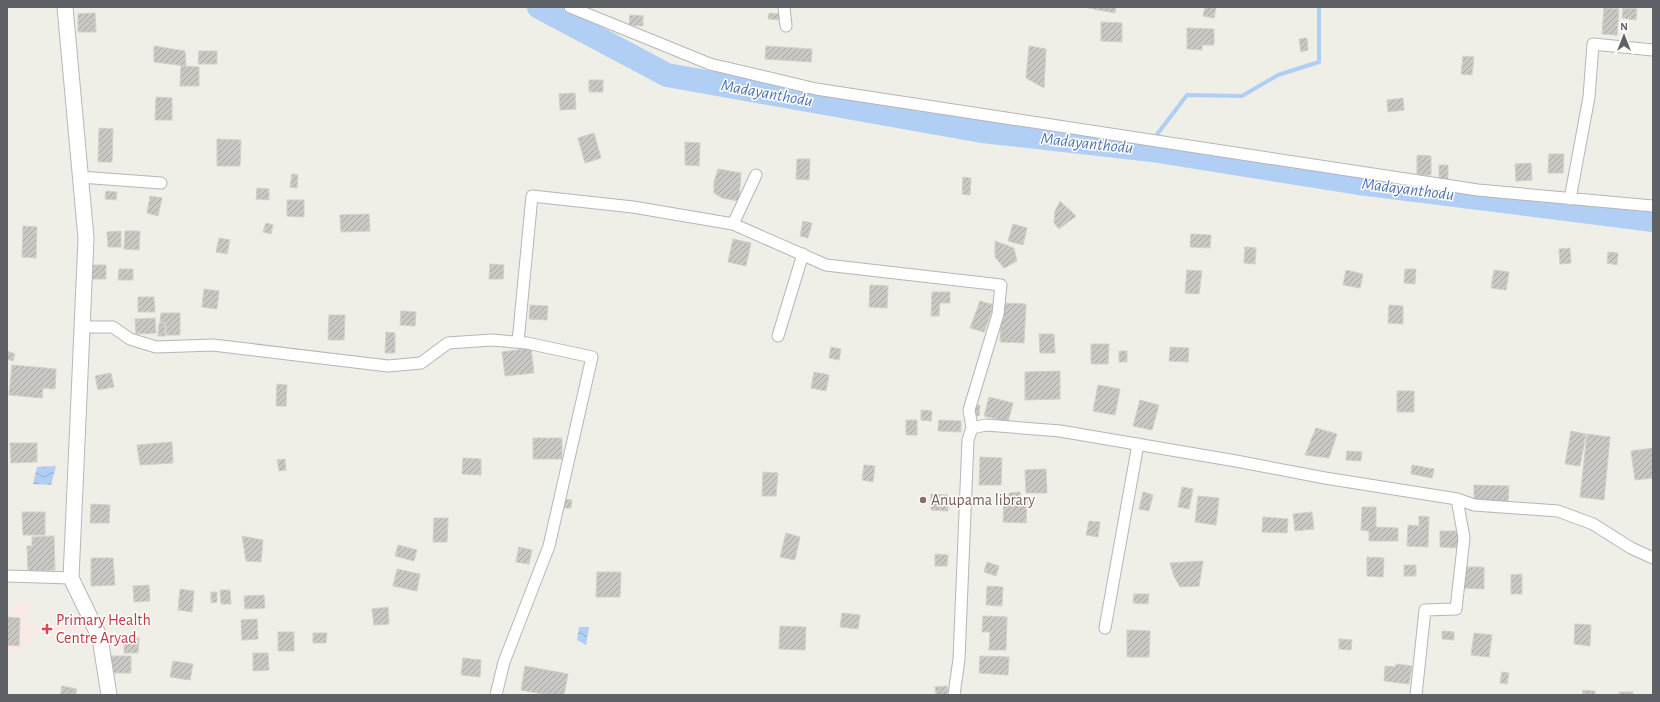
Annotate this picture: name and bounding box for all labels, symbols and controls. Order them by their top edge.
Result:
north arrow [1604,16,1644,56]
text: N [1620,21,1628,32]
water label: Madayanthodu [720,77,814,109]
water label: Madayanthodu [1040,130,1134,156]
water label: Madayanthodu [1361,175,1455,203]
place label: Anupama library [931,492,1035,509]
marker: Anupama library [918,495,928,505]
place label: Primary Health Centre Aryad [56,612,151,647]
marker: Primary Health Centre Aryad [41,623,53,635]

